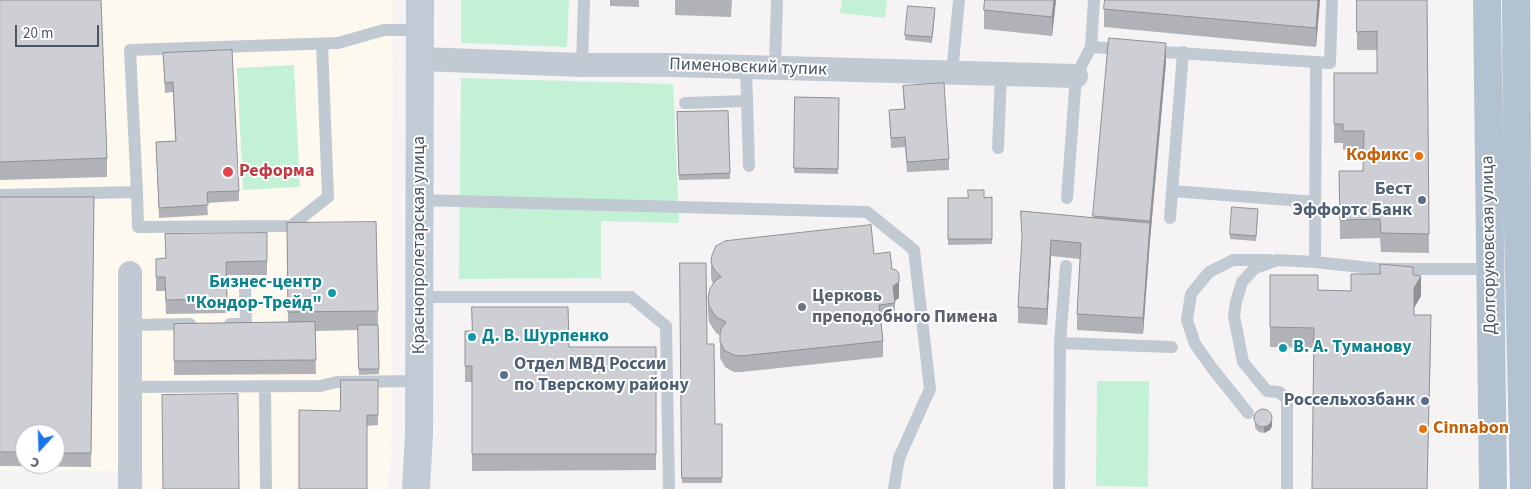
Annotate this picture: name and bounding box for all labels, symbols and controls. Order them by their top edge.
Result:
scale bar [18,15,101,47]
text: 20 m [23,23,53,44]
street label: Пименовский тупик [669,54,827,82]
street label: Краснопролетарская улица [409,136,431,354]
place label: Кофикс [1346,145,1409,167]
marker: Кофикс [1413,150,1425,162]
street label: Долгоруковская улица [1478,155,1502,335]
place label: Реформа [239,161,314,183]
marker: Реформа [221,165,235,179]
place label: Бест Эффортс Банк [1292,179,1412,222]
marker: Бест Эффортс Банк [1416,194,1428,206]
place label: Бизнес-центр "Кондор-Трейд" [186,272,322,314]
place label: Церковь преподобного Пимена [812,286,998,328]
marker: Бизнес-центр "Кондор-Трейд" [326,287,338,299]
marker: Церковь преподобного Пимена [796,301,808,313]
place label: Д. В. Шурпенко [482,326,609,348]
marker: Д. В. Шурпенко [466,331,478,343]
place label: В. А. Туманову [1293,337,1412,359]
marker: В. А. Туманову [1277,342,1289,354]
place label: Отдел МВД России по Тверскому району [514,354,689,396]
marker: Отдел МВД России по Тверскому району [498,369,510,381]
place label: Россельхозбанк [1284,390,1415,412]
marker: Россельхозбанк [1419,395,1431,407]
place label: Cinnabon [1433,418,1509,440]
marker: Cinnabon [1417,423,1429,435]
north arrow [15,424,65,474]
text: С [28,451,42,473]

